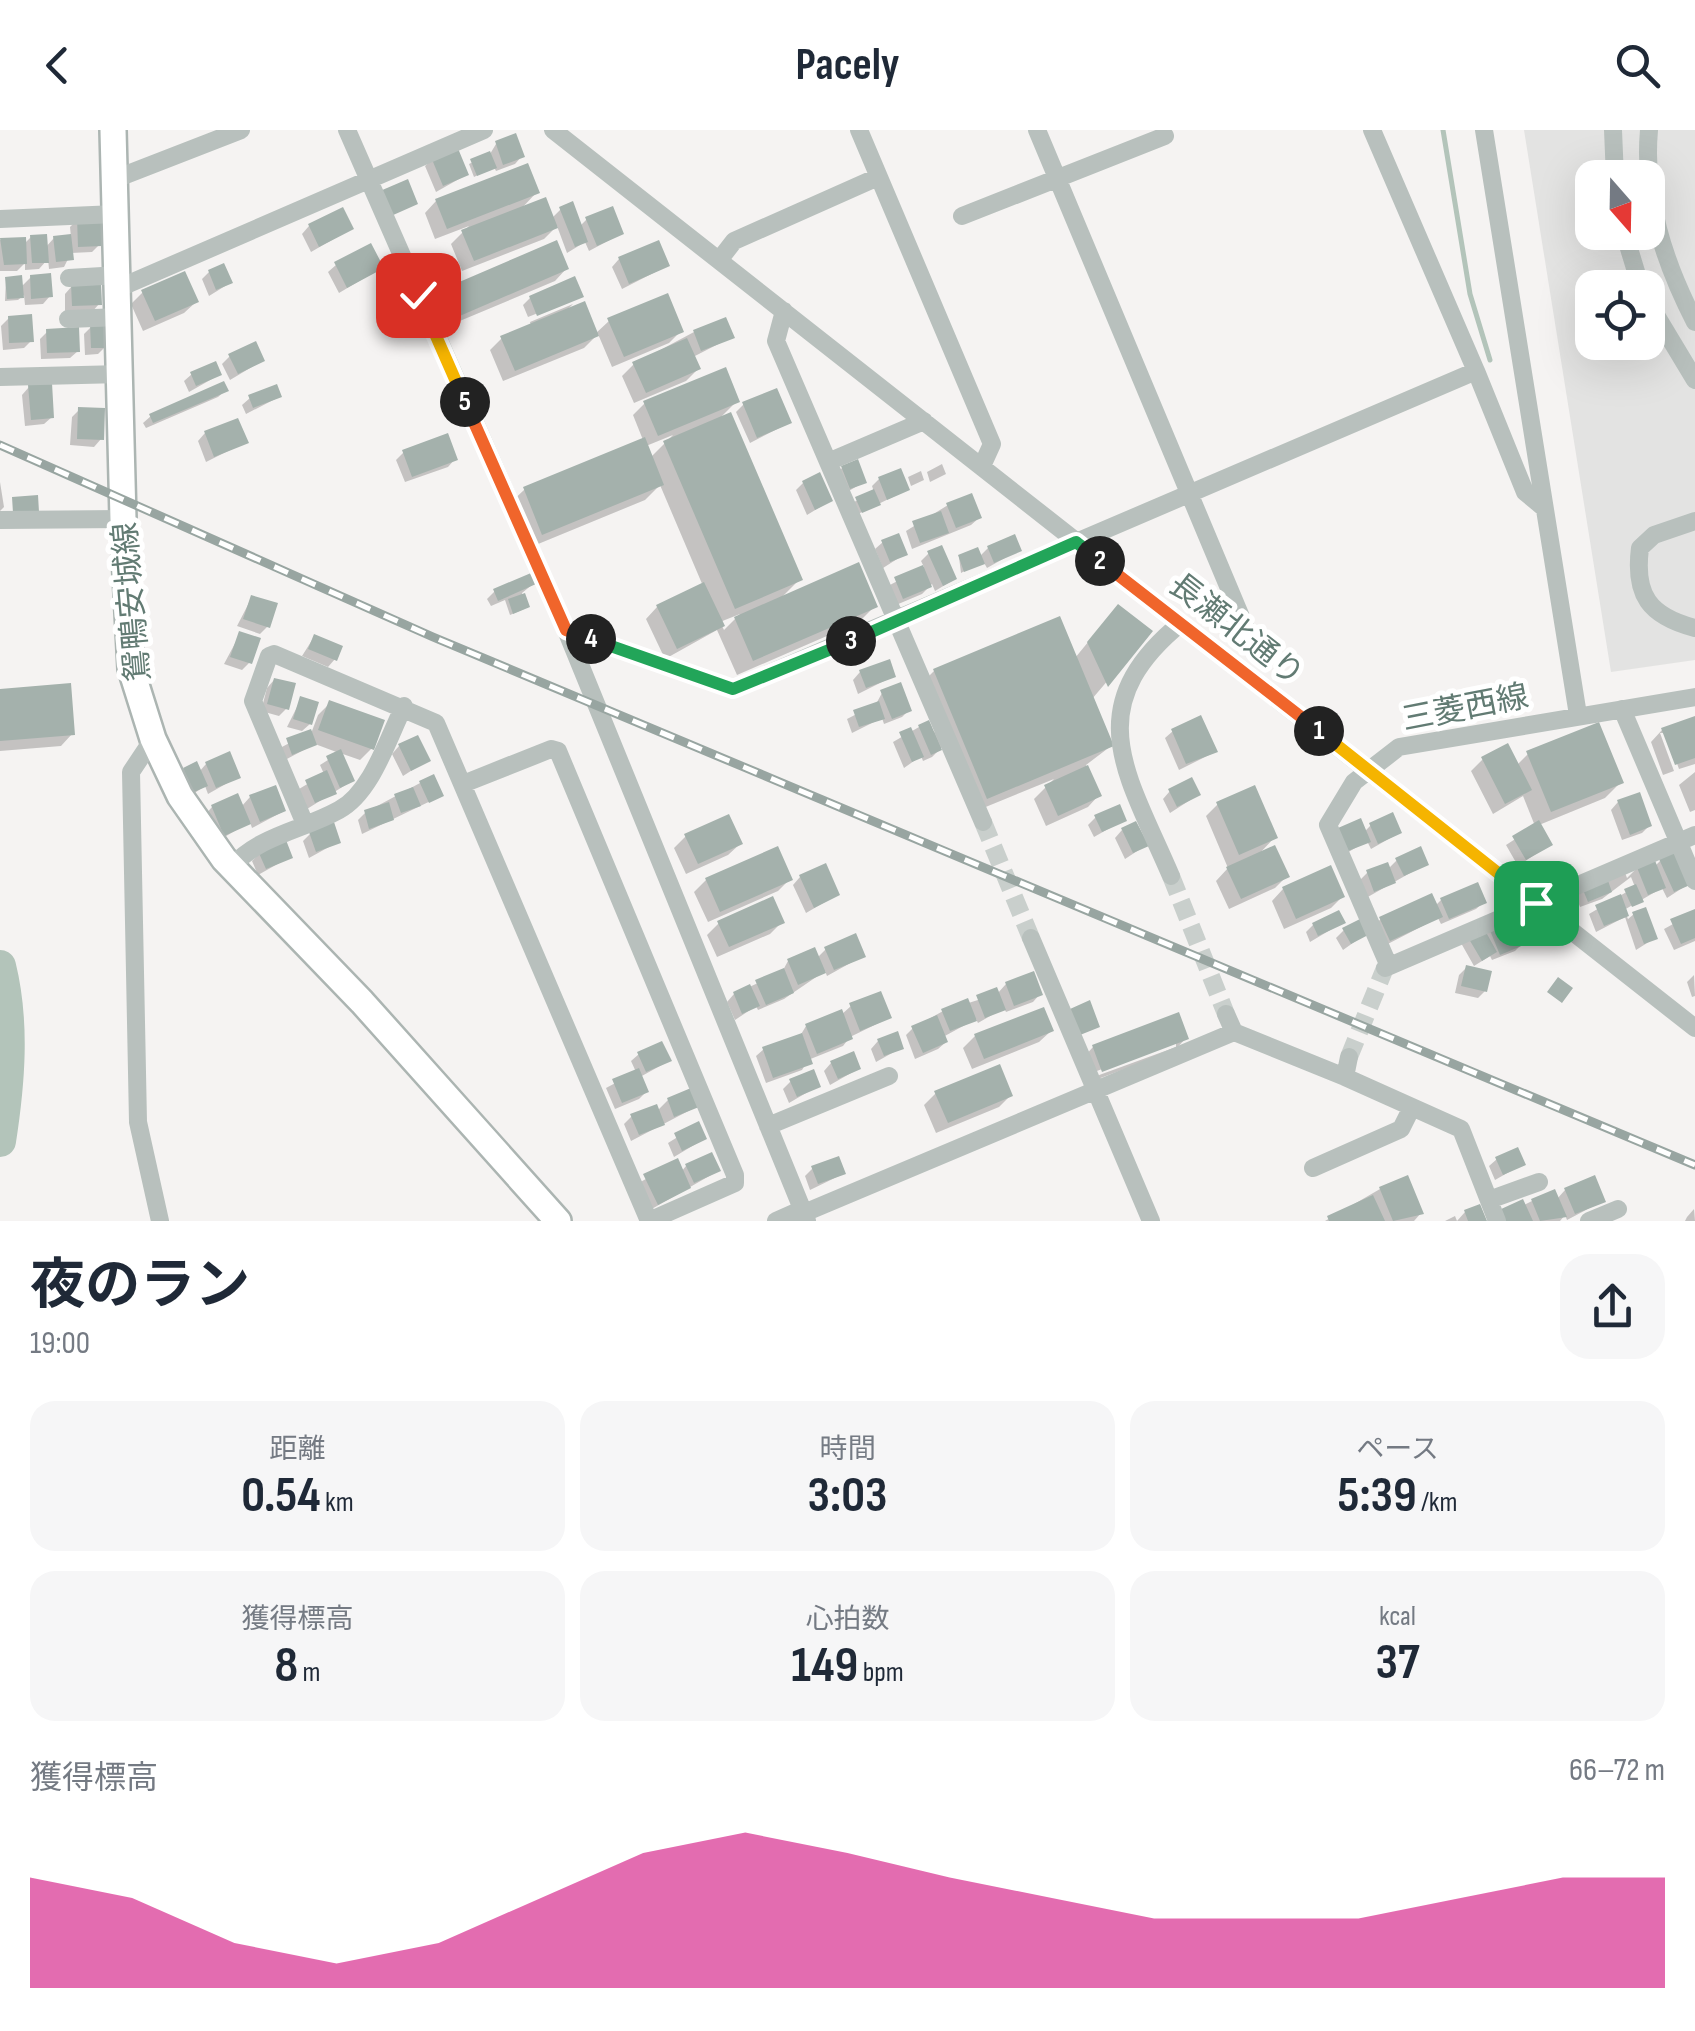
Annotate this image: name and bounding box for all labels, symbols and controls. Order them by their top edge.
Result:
icon: back [30,38,85,93]
text: Pacely [795,38,900,93]
icon: search [1610,38,1665,93]
north arrow [1575,160,1665,250]
map controls [1575,160,1665,360]
pin [376,253,461,338]
icon: check [391,268,446,323]
button: locate [1575,270,1665,360]
pin: 5 [440,377,490,427]
text: 5 [459,385,471,418]
street label: 鴛鴨安城線 [106,520,159,683]
pin: 2 [1075,536,1125,586]
text: 2 [1094,544,1106,577]
street label: 長瀬北通り [1161,566,1311,695]
pin: 4 [566,614,616,664]
pin: 3 [826,616,876,666]
text: 4 [584,622,598,655]
text: 3 [845,624,857,657]
street label: 三菱西線 [1399,677,1532,740]
pin: 1 [1294,706,1344,756]
text: 1 [1314,714,1324,747]
pin [1494,861,1579,946]
icon: arrive [1509,876,1564,931]
text: 夜のラン [30,1253,250,1320]
button: share [1560,1254,1665,1359]
text: 19:00 [30,1324,90,1363]
text: 距離 [269,1433,326,1466]
text: 時間 [819,1433,876,1466]
text: ペース [1356,1433,1439,1466]
text: 0.54 [241,1466,321,1526]
text: 3:03 [808,1466,887,1526]
text: 5:39 [1337,1466,1417,1526]
text: km [321,1486,354,1519]
text: /km [1417,1486,1458,1519]
text: kcal [1379,1600,1416,1633]
text: 獲得標高 [241,1603,354,1636]
text: 心拍数 [805,1603,890,1636]
text: 37 [1375,1633,1420,1693]
text: 8 [274,1636,298,1696]
text: 149 [791,1636,858,1696]
text: m [298,1656,321,1689]
text: bpm [858,1656,904,1689]
text: 66–72 m [1569,1751,1665,1790]
text: 獲得標高 [30,1759,158,1798]

